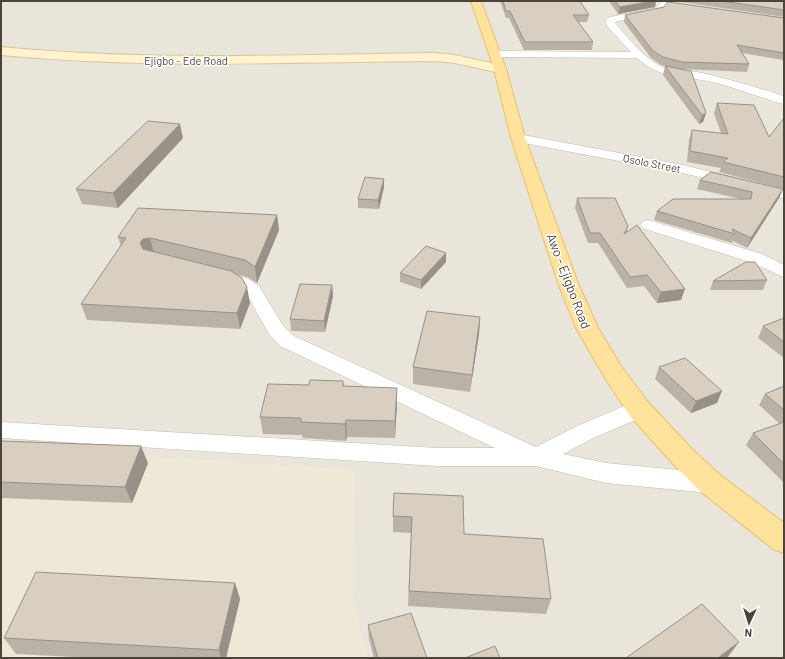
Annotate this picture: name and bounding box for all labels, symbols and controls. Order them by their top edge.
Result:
street label: Ejigbo - Ede Road [144,54,228,67]
street label: Osolo Street [622,151,682,175]
street label: Awo - Ejigbo Road [543,231,595,331]
north arrow [729,603,769,643]
text: N [744,627,752,640]

